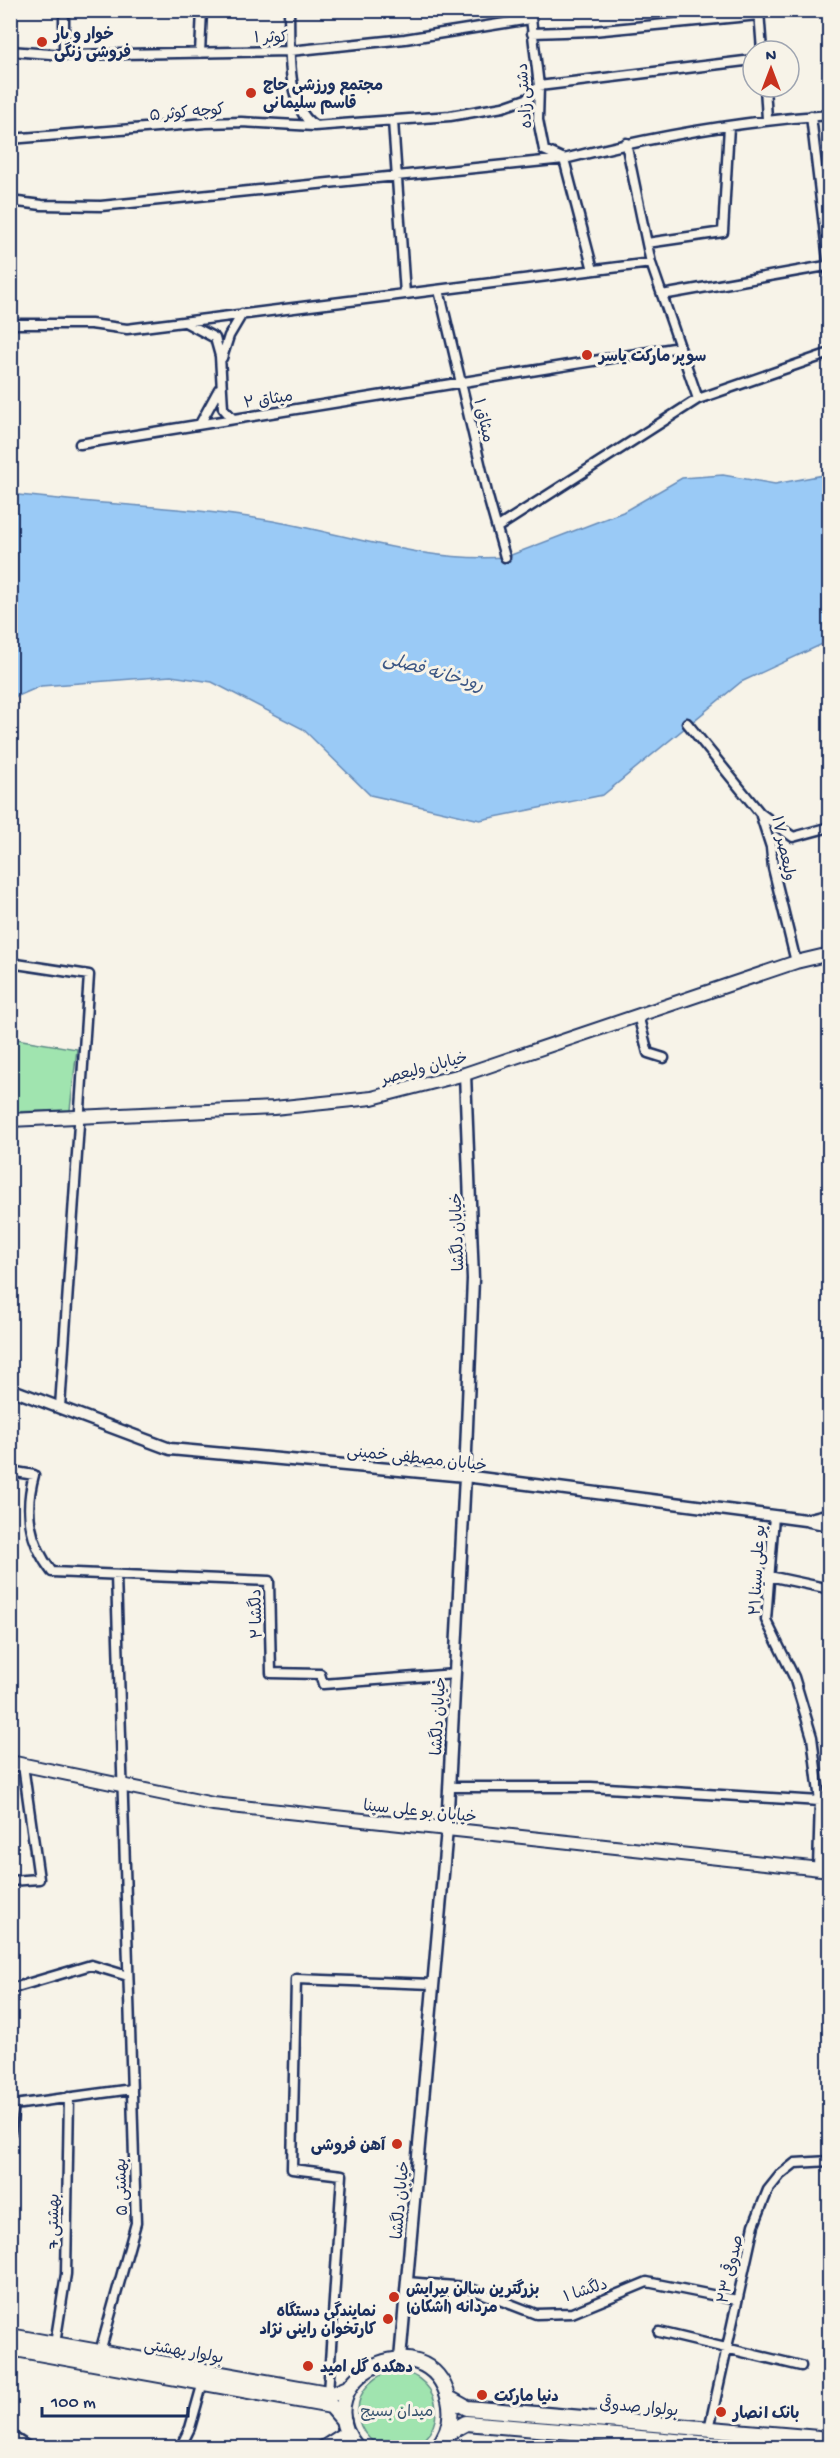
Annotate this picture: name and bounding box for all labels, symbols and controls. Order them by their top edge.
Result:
place label: خوار و بار فروشی زنگی [52,26,131,64]
street label: کوثر ۱ [254,30,288,49]
marker: خوار و بار فروشی زنگی [35,35,49,49]
north arrow [741,39,801,99]
text: N [766,48,777,67]
street label: دشتی زاده [515,62,538,129]
place label: مجتمع ورزشی حاج قاسم سلیمانی [263,77,383,115]
marker: مجتمع ورزشی حاج قاسم سلیمانی [244,86,258,100]
street label: کوچه کوثر ۵ [149,102,226,127]
marker: سوپر مارکت یاسر [580,348,594,362]
place label: سوپر مارکت یاسر [597,348,706,368]
street label: میثاق ۲ [243,388,295,415]
street label: میثاق ۱ [467,397,496,445]
water label: رودخانه فصلی [381,649,486,698]
street label: ولیعصر ۱۷ [765,814,798,883]
street label: خیابان ولیعصر [378,1050,470,1092]
street label: خیابان دلگشا [446,1192,470,1272]
street label: خیابان مصطفی خمینی [346,1444,488,1477]
street label: بو علی سینا ۲۱ [748,1524,771,1616]
street label: دلگشا ۲ [245,1589,269,1639]
street label: خیابان دلگشا [426,1676,452,1756]
street label: خیابان بو علی سینا [362,1798,477,1829]
place label: آهن فروشی [311,2136,386,2157]
marker: آهن فروشی [390,2137,404,2151]
street label: بهشتی ۵ [113,2158,134,2216]
street label: خیابان دلگشا [387,2160,415,2240]
street label: بهشتی 7 [46,2193,65,2250]
street label: صدوقی ۲۳ [711,2233,749,2306]
street label: دلگشا ۱ [561,2273,610,2308]
place label: بزرگترین سالن پیرایش مردانه (اشکان) [406,2279,539,2319]
marker: بزرگترین سالن پیرایش مردانه (اشکان) [387,2290,401,2304]
place label: نمایندگی دستگاه کارتخوان راینی نژاد [259,2301,376,2341]
marker: نمایندگی دستگاه کارتخوان راینی نژاد [381,2312,395,2326]
street label: بولوار بهشتی [142,2337,225,2370]
place label: دهکده گل امید [320,2357,413,2379]
marker: دهکده گل امید [301,2359,315,2373]
scale bar [42,2380,188,2418]
marker: دنیا مارکت [475,2388,489,2402]
place label: دنیا مارکت [494,2388,559,2408]
text: 100 m [50,2393,96,2414]
street label: بولوار صدوقی [598,2393,679,2422]
park label: میدان بسیج [361,2404,433,2423]
marker: بانک انصار [714,2405,728,2419]
place label: بانک انصار [731,2405,799,2425]

